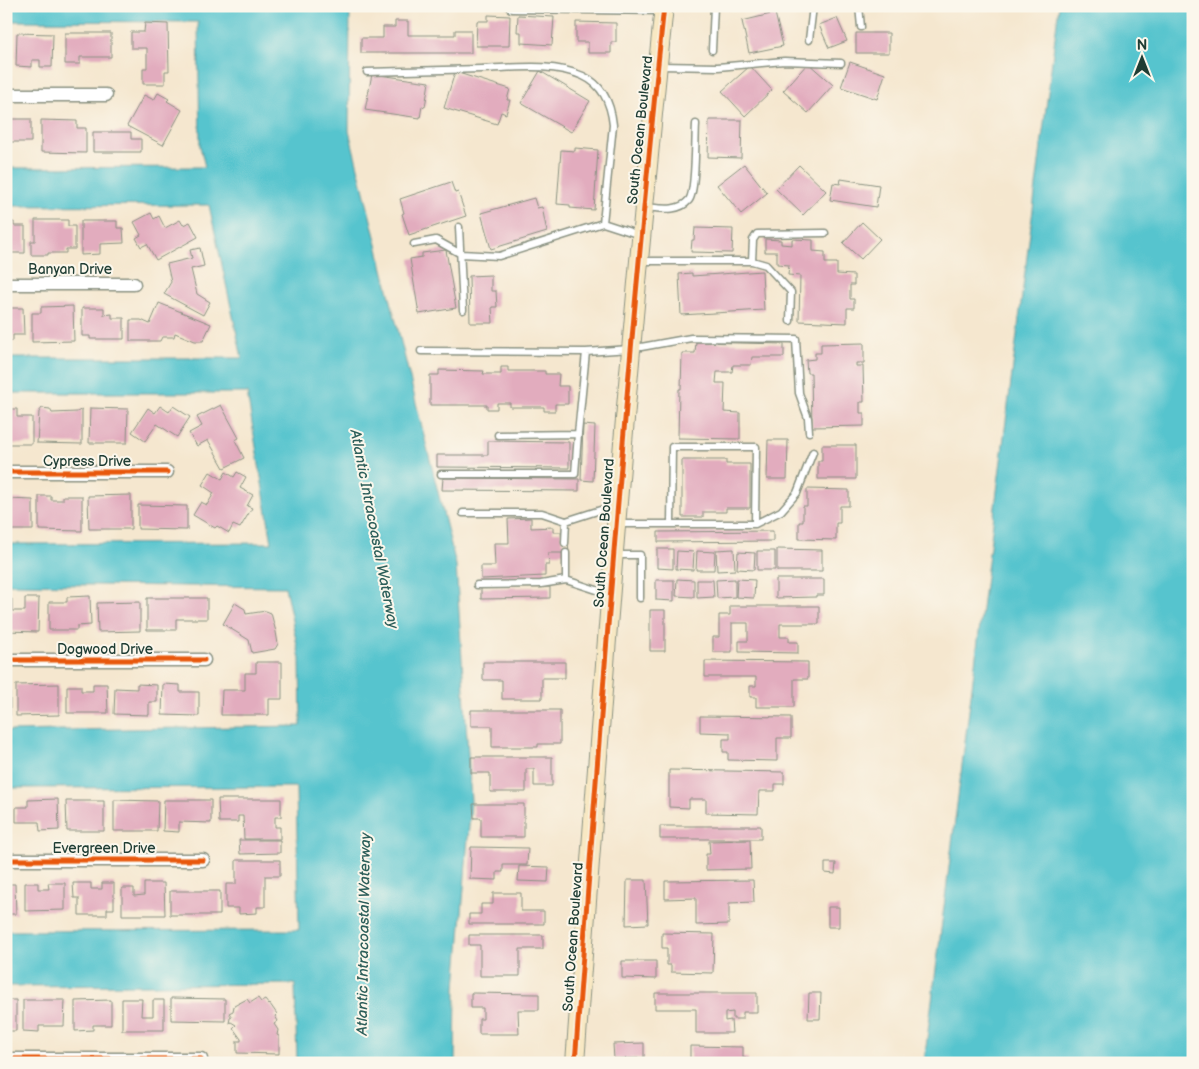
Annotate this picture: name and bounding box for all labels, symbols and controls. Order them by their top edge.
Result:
north arrow [1116,32,1166,82]
text: N [1137,37,1147,54]
street label: South Ocean Boulevard [624,55,656,205]
street label: Banyan Drive [28,261,112,278]
water label: Atlantic Intracoastal Waterway [345,427,403,632]
street label: Cypress Drive [43,453,131,470]
street label: South Ocean Boulevard [590,458,618,608]
street label: Dogwood Drive [57,641,153,658]
water label: Atlantic Intracoastal Waterway [353,831,375,1036]
street label: Evergreen Drive [53,840,155,857]
street label: South Ocean Boulevard [559,862,587,1012]

